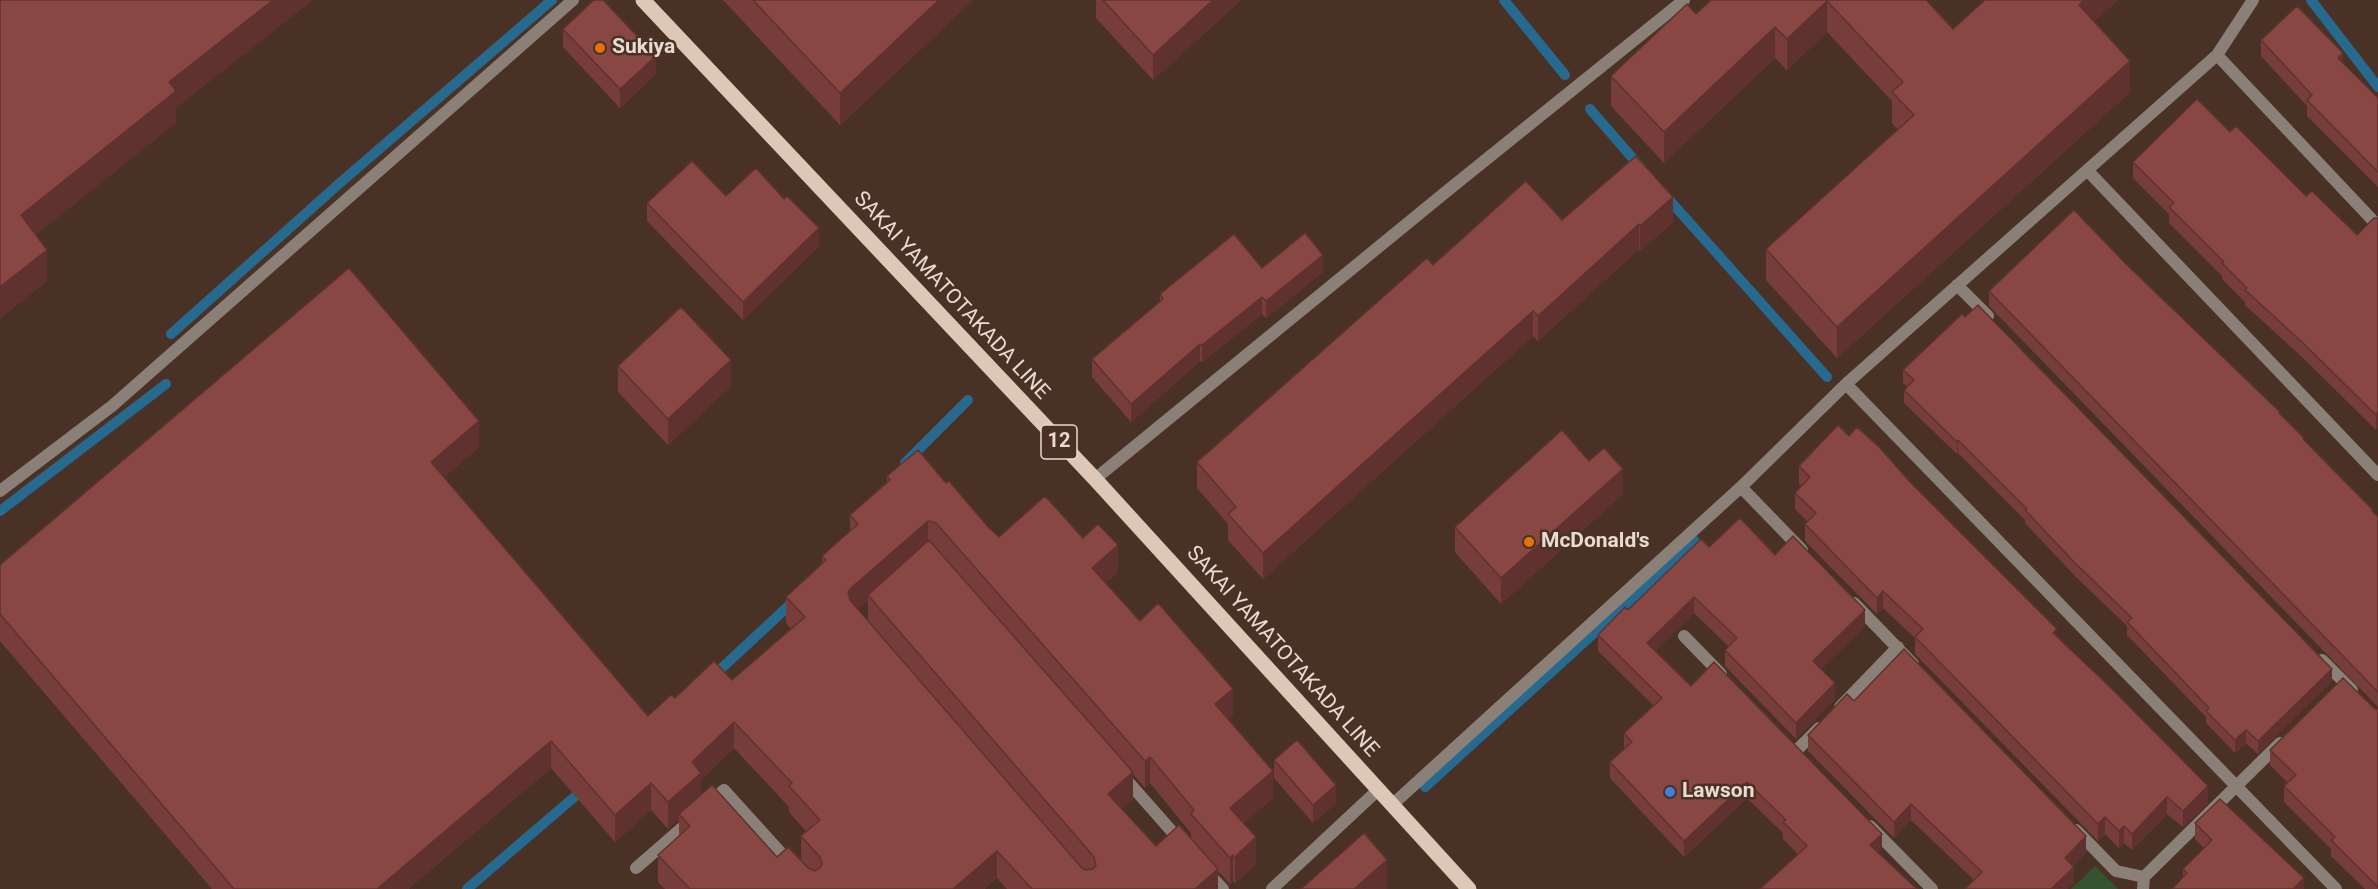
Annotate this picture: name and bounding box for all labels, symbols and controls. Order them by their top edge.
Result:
place label: Sukiya [612,35,675,61]
marker: Sukiya [593,41,607,55]
street label: SAKAI YAMATOTAKADA LINE [848,187,1054,405]
road number: 12 [1041,425,1077,459]
place label: McDonald's [1541,529,1649,555]
marker: McDonald's [1522,535,1536,549]
street label: SAKAI YAMATOTAKADA LINE [1181,541,1383,763]
place label: Lawson [1682,779,1754,805]
marker: Lawson [1663,785,1677,799]

